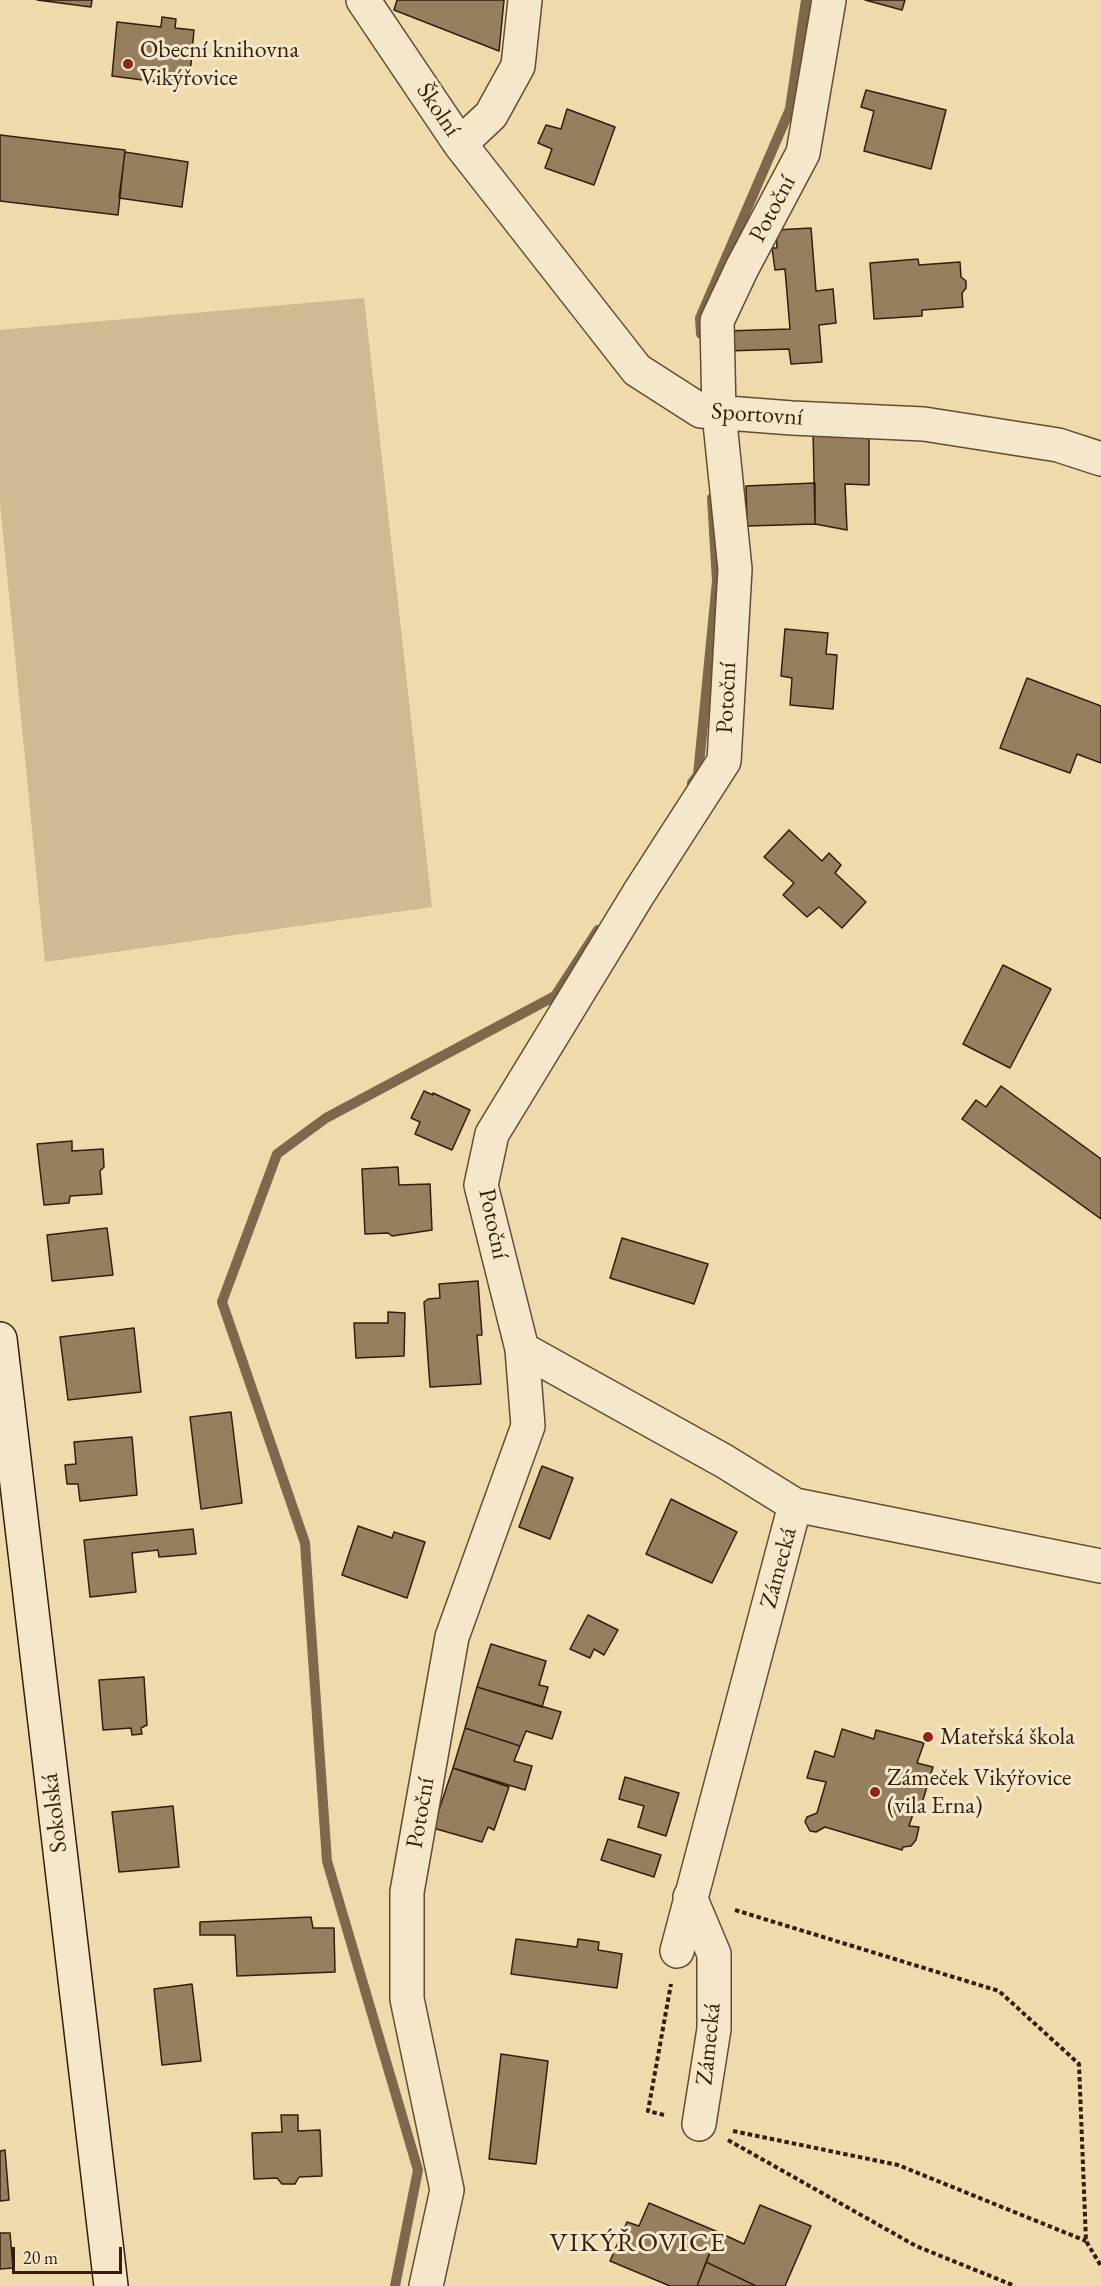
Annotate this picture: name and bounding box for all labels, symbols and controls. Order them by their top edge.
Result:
place label: Obecní knihovna Vikýřovice [140,36,299,92]
marker: Obecní knihovna Vikýřovice [121,57,135,71]
street label: Školní [410,78,466,142]
street label: Potoční [744,171,802,247]
street label: Sportovní [710,397,804,433]
street label: Potoční [711,662,743,734]
street label: Potoční [472,1186,514,1262]
street label: Zámecká [754,1524,804,1612]
place label: Mateřská škola [940,1723,1075,1751]
marker: Mateřská škola [921,1730,935,1744]
place label: Zámeček Vikýřovice (vila Erna) [887,1764,1071,1820]
street label: Sokolská [36,1772,74,1854]
street label: Potoční [401,1775,441,1851]
marker: Zámeček Vikýřovice (vila Erna) [868,1785,882,1799]
street label: Zámecká [690,2002,728,2086]
district label: VIKÝŘOVICE [550,2228,726,2260]
scale bar [15,2235,124,2273]
text: 20 m [23,2246,58,2269]

